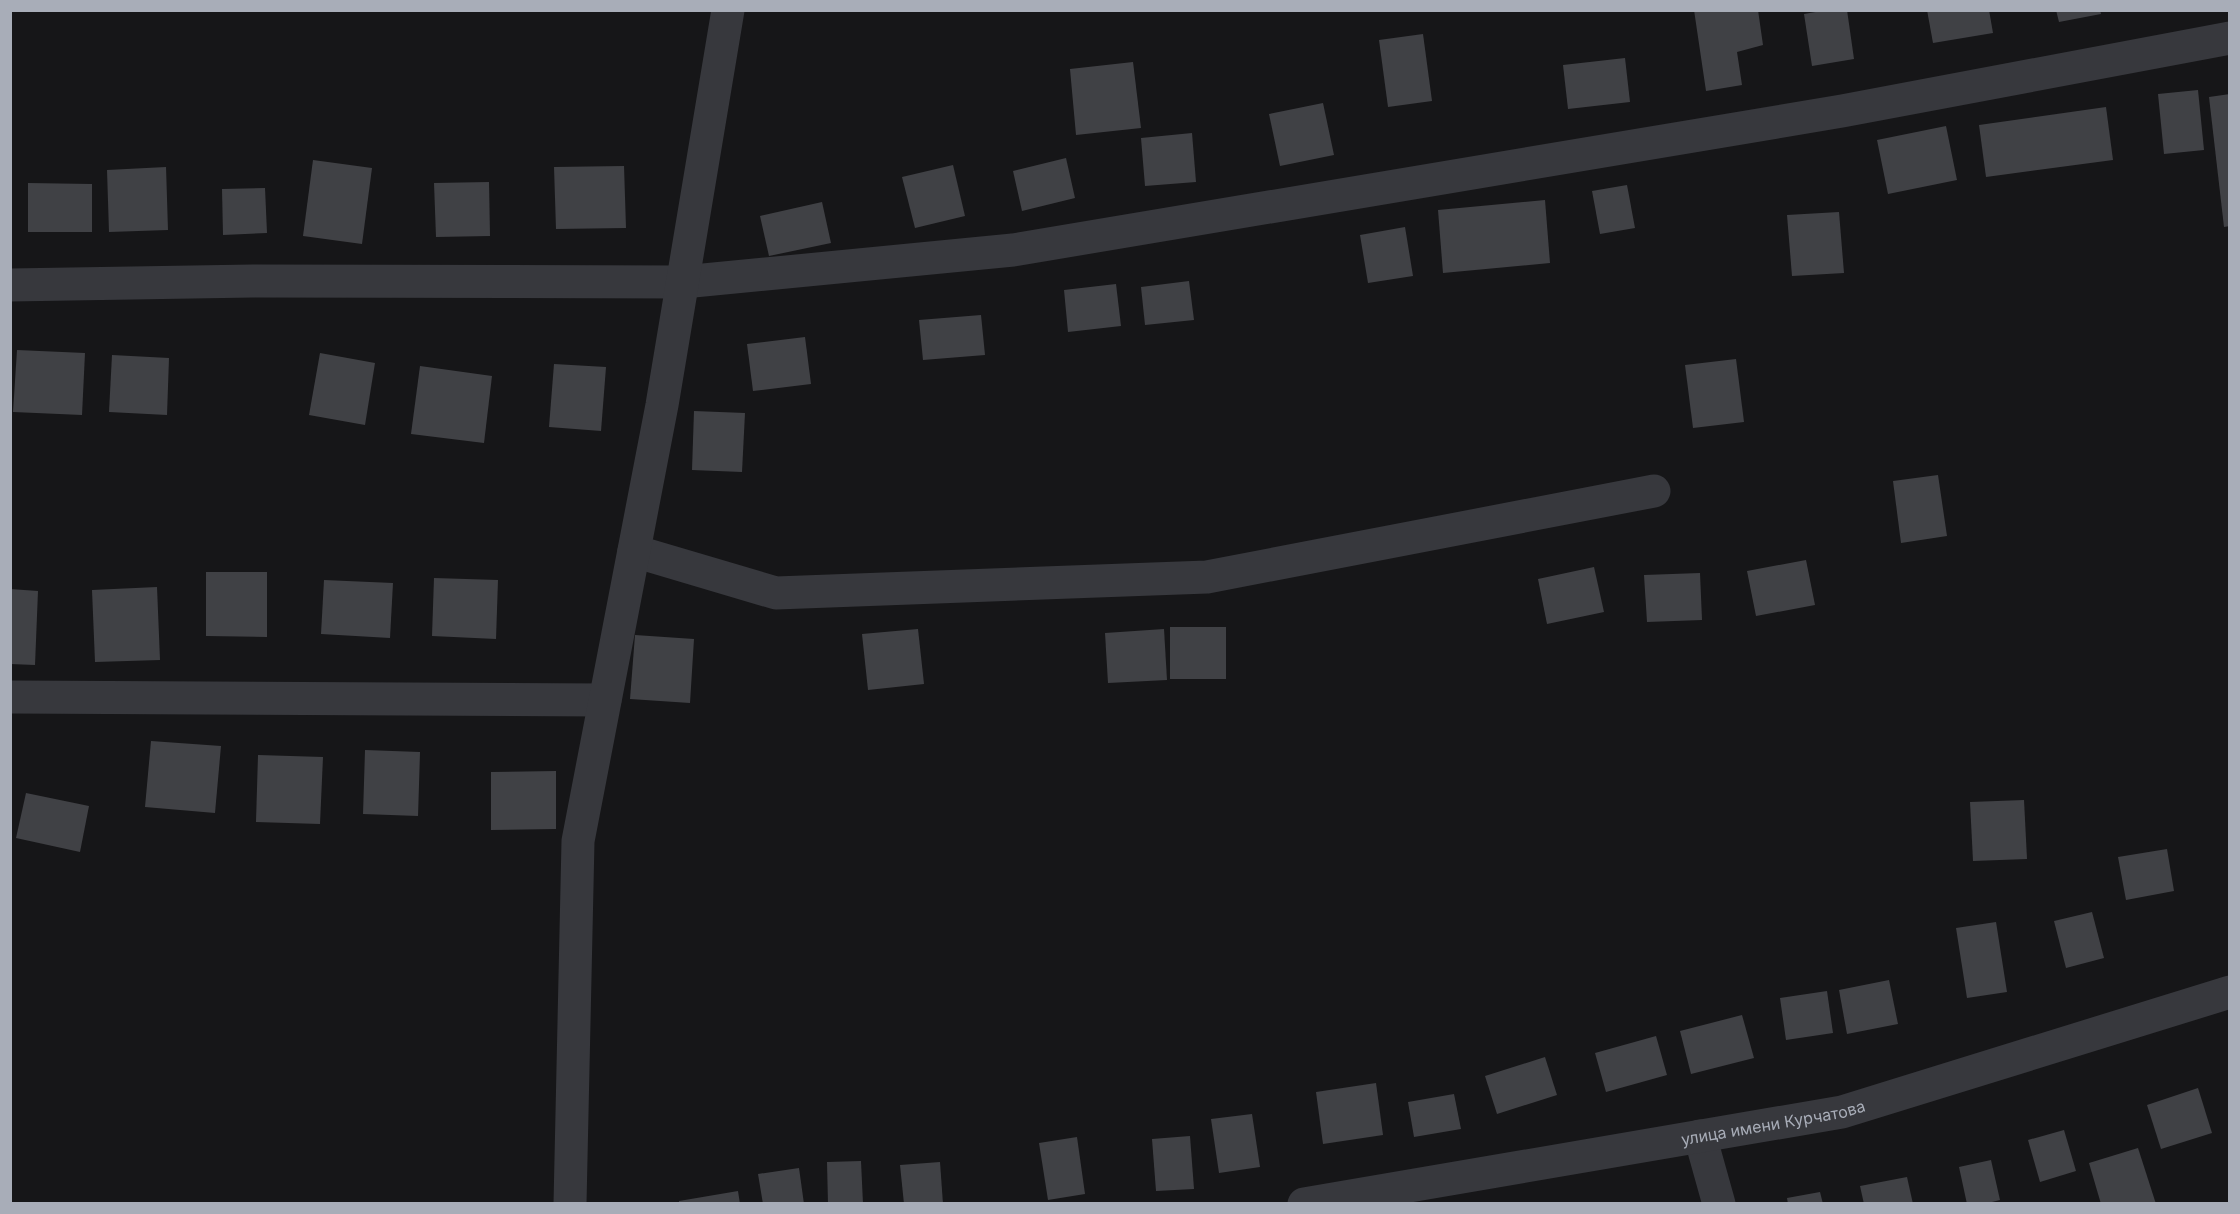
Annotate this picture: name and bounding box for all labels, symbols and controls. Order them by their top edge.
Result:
street label: улица имени Курчатова [1680,1095,1867,1149]

